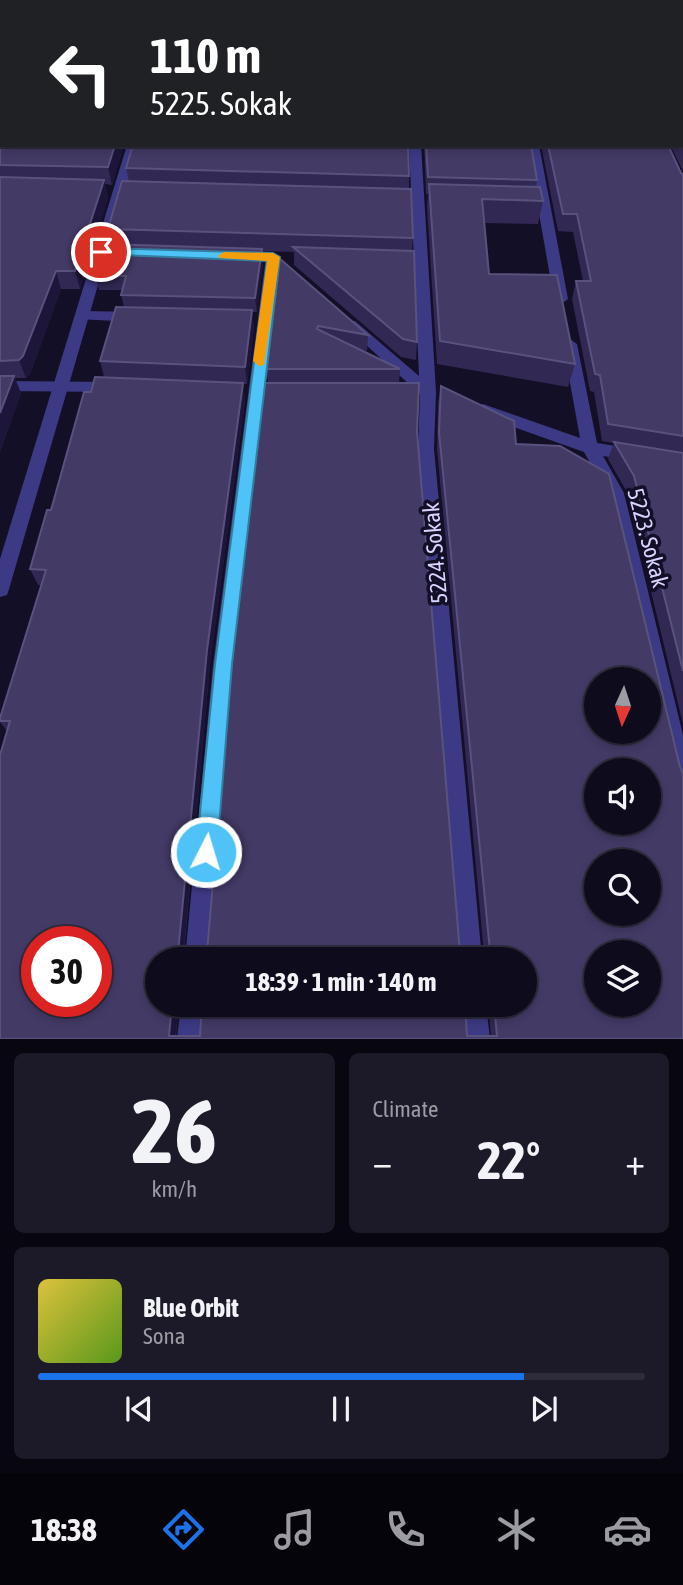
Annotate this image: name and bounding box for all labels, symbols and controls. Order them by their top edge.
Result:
text: 110 m [150,27,261,83]
icon: left [35,28,126,119]
text: 5225. Sokak [150,85,292,122]
pin [71,222,131,282]
icon: arrive [82,233,120,271]
street label: 5223. Sokak [622,485,674,591]
street label: 5224. Sokak [418,501,452,605]
north arrow [584,667,662,744]
map controls [584,667,661,1017]
button: sound [584,758,661,835]
position arrow [169,815,243,889]
button: search [584,849,661,926]
speed limit sign: 30 [21,926,112,1017]
button: layers [584,940,661,1017]
text: 18:39 · 1 min · 140 m [246,967,436,997]
text: 26 [131,1078,217,1182]
text: Climate [373,1096,438,1122]
text: 22° [477,1130,540,1190]
text: − [373,1140,392,1183]
text: + [625,1140,645,1183]
text: km/h [151,1176,197,1202]
text: Blue Orbit [143,1293,239,1323]
text: Sona [143,1323,185,1349]
icon: previous [120,1390,158,1428]
icon: pause [322,1390,360,1428]
icon: next [525,1390,563,1428]
icon: directions [159,1505,208,1554]
icon: music [270,1505,319,1554]
icon: phone [381,1505,430,1554]
icon: climate [492,1505,541,1554]
icon: car [603,1505,652,1554]
text: 18:38 [31,1511,97,1548]

